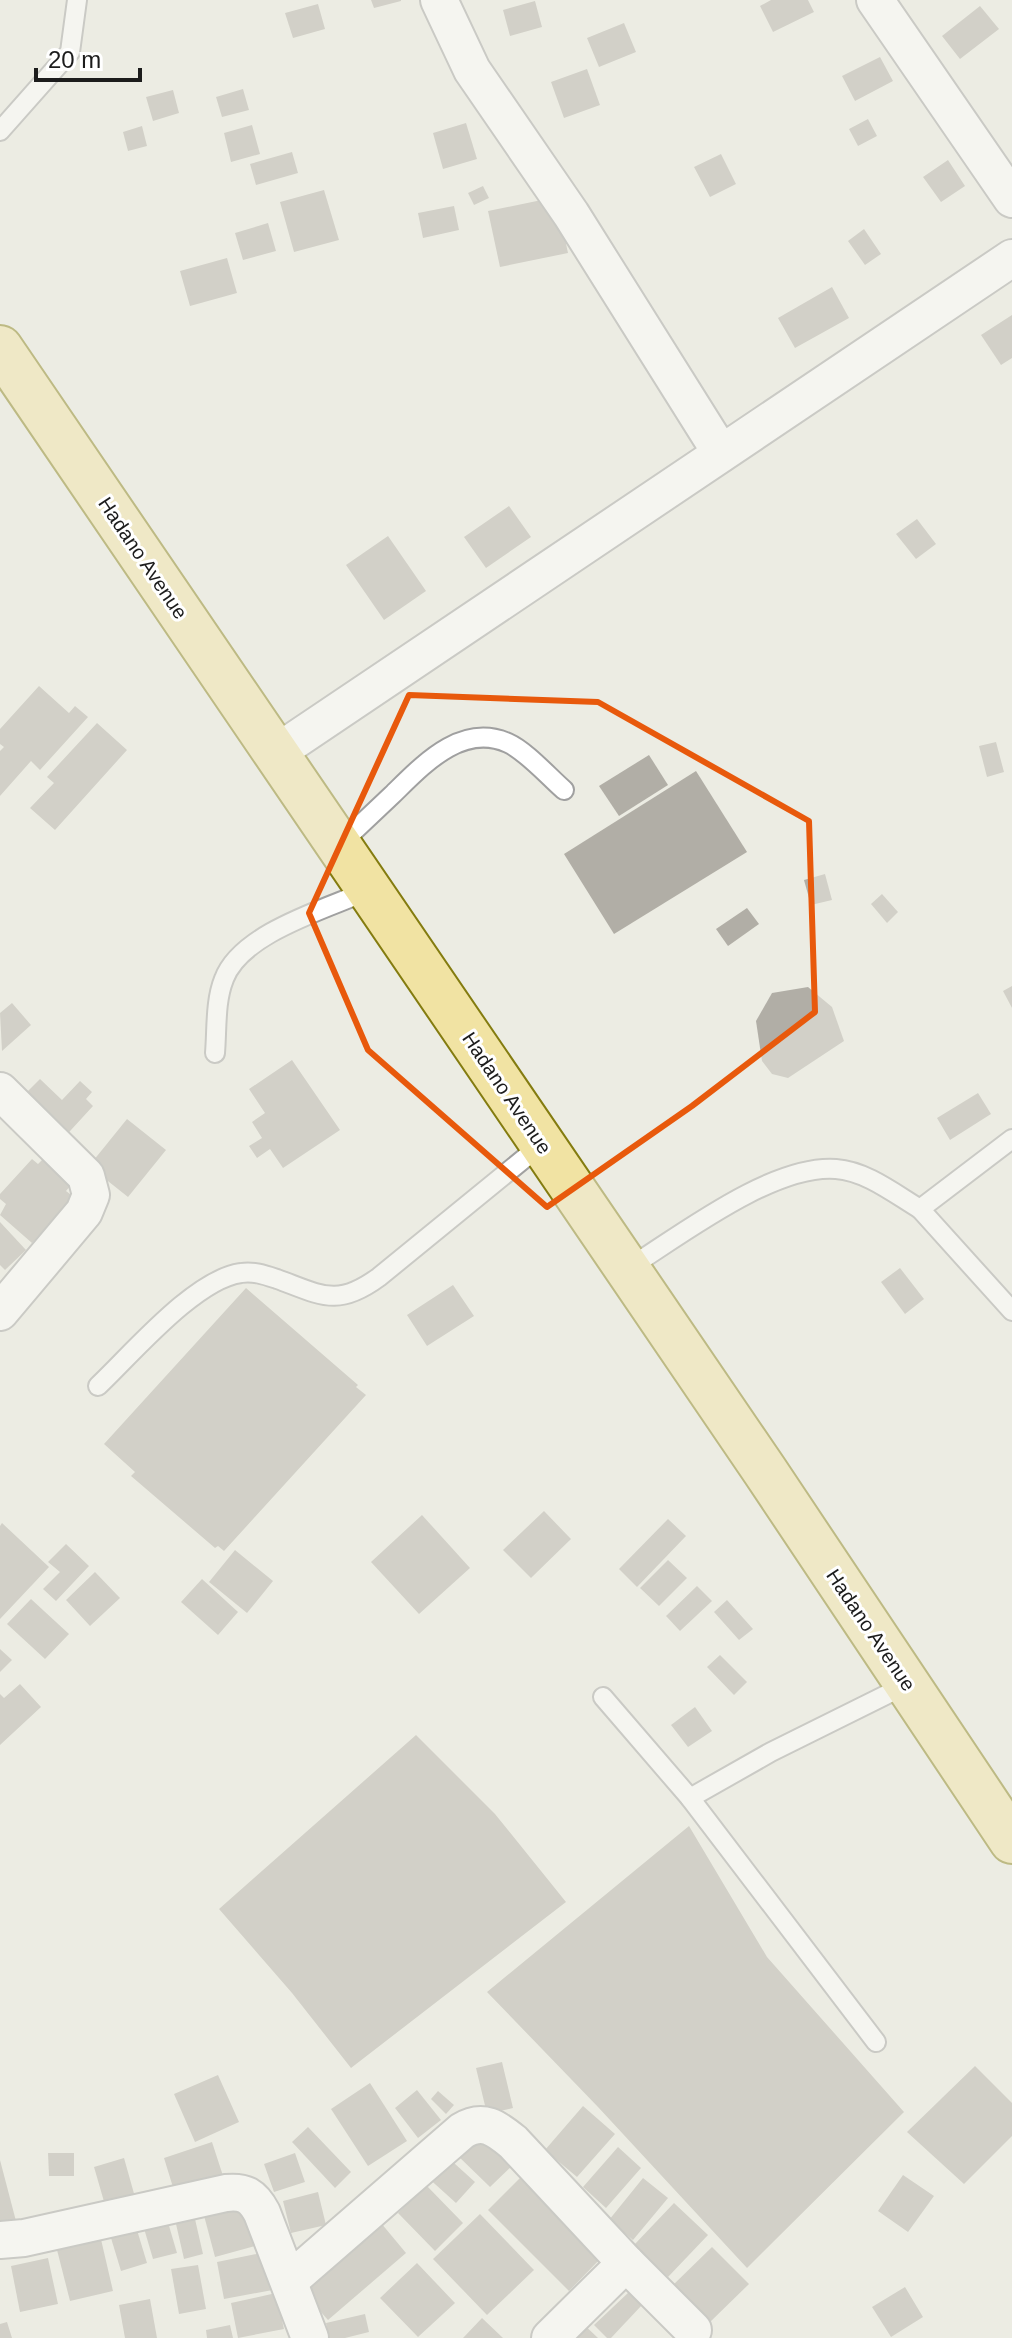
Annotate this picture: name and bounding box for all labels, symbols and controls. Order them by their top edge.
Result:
scale bar [36,32,140,82]
text: 20 m [48,46,101,73]
street label: Hadano Avenue [94,493,192,623]
street label: Hadano Avenue [458,1028,556,1158]
street label: Hadano Avenue [822,1565,920,1695]

